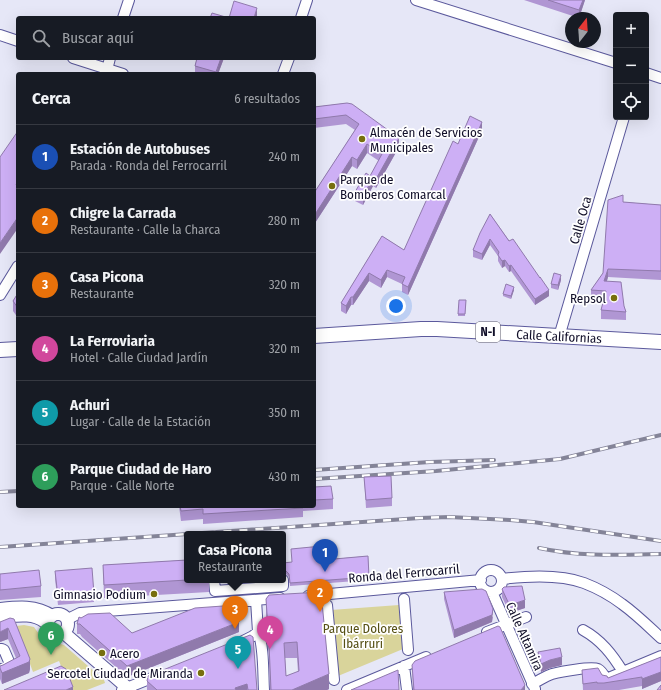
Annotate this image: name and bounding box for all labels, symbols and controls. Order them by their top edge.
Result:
north arrow [565,12,601,48]
map controls [613,12,649,120]
button: + [613,12,649,48]
search box [16,16,316,60]
icon: search [30,27,52,49]
text: Buscar aquí [62,29,134,47]
button: − [613,48,649,84]
button: locate [613,84,649,120]
text: Cerca [32,88,71,109]
text: 6 resultados [234,91,300,106]
place label: Almacén de Servicios Municipales [370,125,483,155]
marker: Almacén de Servicios Municipales [357,134,367,144]
text: Estación de Autobuses [70,140,210,158]
text: 1 [42,149,48,164]
text: 240 m [268,149,300,164]
text: Parada · Ronda del Ferrocarril [70,158,227,173]
place label: Parque de Bomberos Comarcal [340,172,446,202]
marker: Parque de Bomberos Comarcal [327,181,337,191]
street label: Calle Oca [567,195,594,246]
text: Chigre la Carrada [70,204,176,222]
text: 2 [42,213,48,228]
text: 280 m [268,213,300,228]
text: Restaurante · Calle la Charca [70,222,220,237]
text: Casa Picona [70,268,144,286]
text: 3 [42,277,48,292]
text: 320 m [269,277,300,292]
text: Restaurante [70,286,134,301]
place label: Repsol [570,291,607,306]
marker: Repsol [609,293,619,303]
your location [386,296,406,316]
road number: N-I [476,322,500,342]
street label: Calle Californias [516,327,603,346]
text: La Ferroviaria [70,332,155,350]
text: 4 [42,341,48,356]
text: 320 m [269,341,300,356]
text: Hotel · Calle Ciudad Jardín [70,350,208,365]
text: Achuri [70,396,110,414]
text: 5 [42,405,48,420]
text: 350 m [268,405,300,420]
text: Lugar · Calle de la Estación [70,414,211,429]
text: Parque Ciudad de Haro [70,460,212,478]
text: 6 [42,469,48,484]
text: 430 m [268,469,300,484]
text: Parque · Calle Norte [70,478,174,493]
popup [184,531,286,583]
pin: 1 [312,539,338,572]
text: Casa Picona [198,541,272,559]
text: Restaurante [198,559,262,574]
street label: Ronda del Ferrocarril [348,561,461,586]
pin: 2 [307,579,333,612]
place label: Gimnasio Podium [53,587,146,602]
marker: Gimnasio Podium [149,589,159,599]
pin: 3 [222,596,248,629]
street label: Calle Altamira [503,600,546,673]
pin: 4 [257,616,283,649]
park label: Parque Dolores Ibárruri [323,621,404,651]
pin: 6 [38,622,64,655]
pin: 5 [225,636,251,669]
place label: Acero [110,646,140,661]
marker: Acero [97,648,107,658]
place label: Sercotel Ciudad de Miranda [47,666,193,681]
marker: Sercotel Ciudad de Miranda [196,668,206,678]

